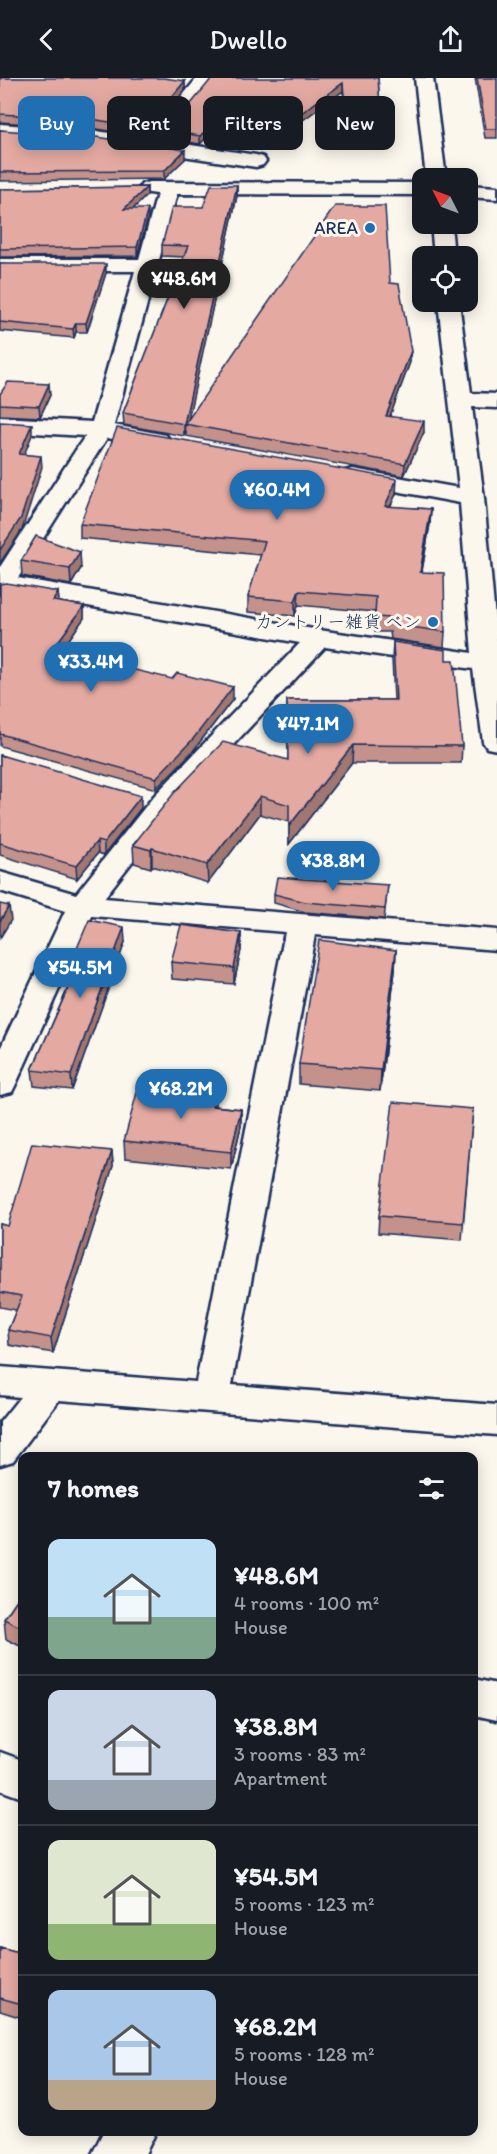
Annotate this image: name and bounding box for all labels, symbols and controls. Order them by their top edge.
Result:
icon: back [30,23,63,56]
text: Dwello [209,23,288,56]
icon: share [434,23,467,56]
chip: Buy [18,96,95,150]
chip: Rent [107,96,191,150]
chip: Filters [203,96,303,150]
chip: New [315,96,395,150]
north arrow [412,168,478,234]
map controls [412,168,478,312]
place label: AREA [314,217,358,239]
marker: AREA [363,221,377,235]
button: locate [412,246,478,312]
pin: ¥48.6M [135,259,233,310]
text: ¥48.6M [151,266,217,290]
pin: ¥60.4M [228,470,326,521]
text: ¥60.4M [244,477,310,501]
place label: カントリー雑貨 ベン [255,611,421,633]
marker: カントリー雑貨 ベン [426,615,440,629]
pin: ¥33.4M [42,642,140,693]
text: ¥33.4M [58,649,124,673]
pin: ¥47.1M [259,704,357,755]
text: ¥47.1M [276,711,340,735]
pin: ¥38.8M [284,841,382,892]
text: ¥38.8M [301,848,365,872]
pin: ¥54.5M [31,948,129,999]
text: ¥54.5M [48,955,112,979]
pin: ¥68.2M [132,1069,230,1120]
text: ¥68.2M [149,1076,213,1100]
text: 7 homes [48,1472,139,1504]
icon: filters [415,1472,448,1505]
text: ¥48.6M [234,1559,319,1591]
icon: home [96,1563,168,1635]
text: 4 rooms · 100 m² [234,1591,379,1615]
text: House [234,1615,288,1639]
text: ¥38.8M [234,1710,318,1742]
icon: home [96,1714,168,1786]
text: 3 rooms · 83 m² [234,1742,366,1766]
text: Apartment [234,1766,327,1790]
text: ¥54.5M [234,1860,318,1892]
icon: home [96,1864,168,1936]
text: 5 rooms · 123 m² [234,1892,375,1916]
text: House [234,1916,288,1940]
text: ¥68.2M [234,2010,317,2042]
icon: home [96,2014,168,2086]
text: 5 rooms · 128 m² [234,2042,375,2066]
text: House [234,2066,288,2090]

